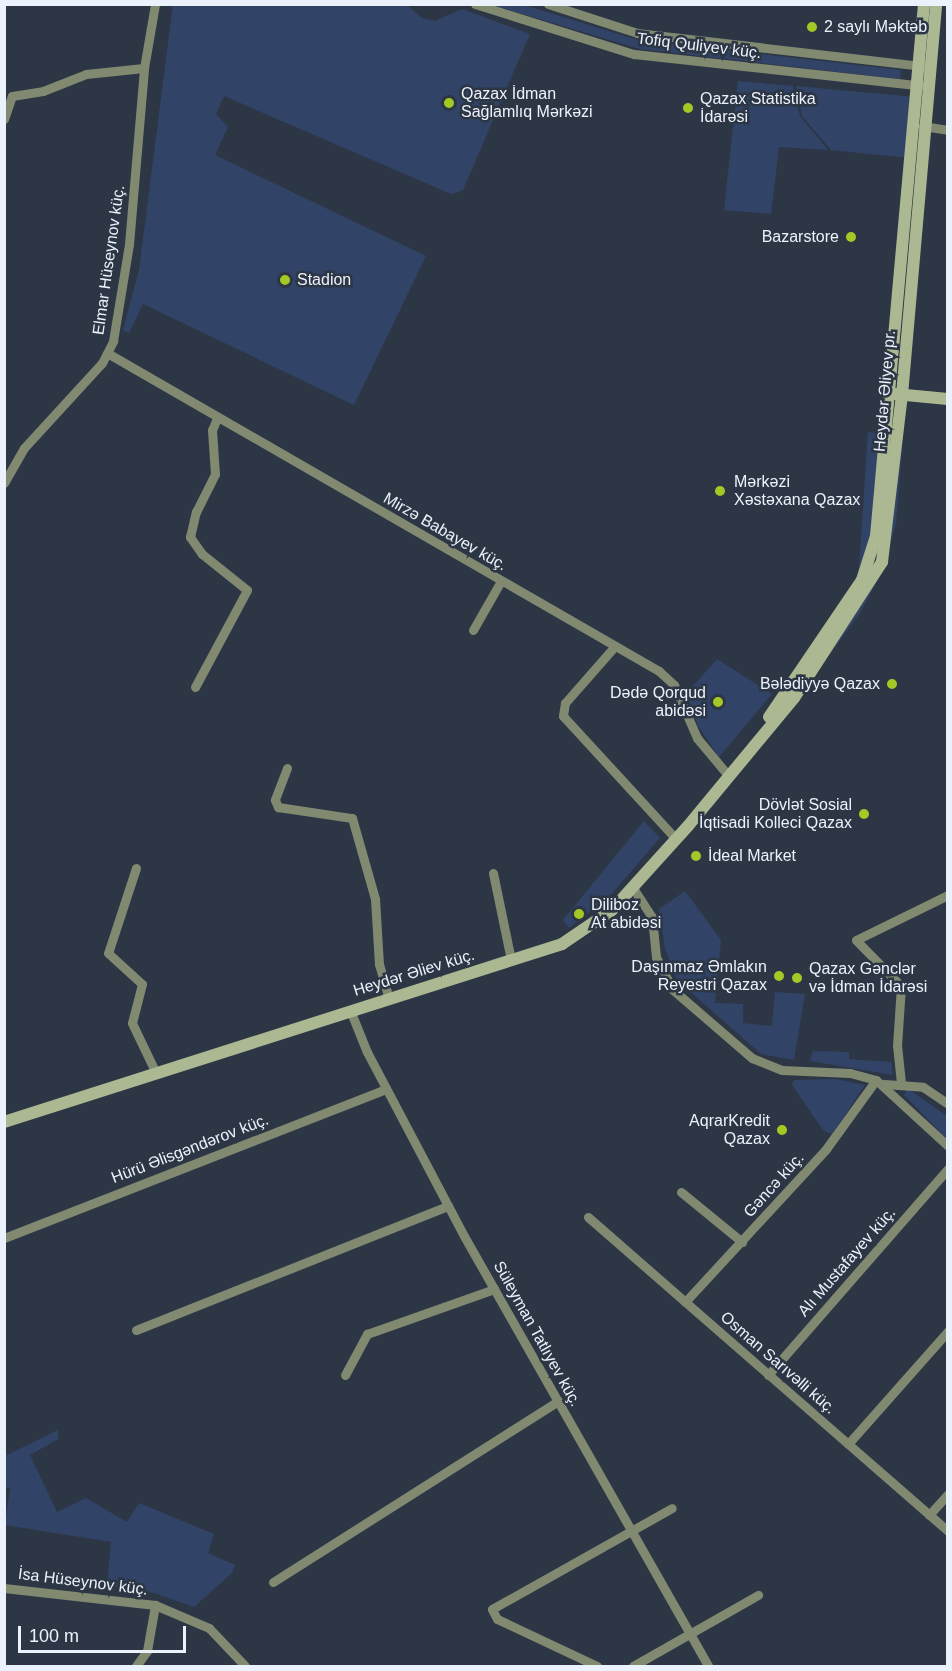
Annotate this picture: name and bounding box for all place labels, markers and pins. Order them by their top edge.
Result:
place label: 2 saylı Məktəb [824,17,927,37]
marker: 2 saylı Məktəb [805,20,819,34]
place label: Qazax İdman Sağlamlıq Mərkəzi [461,84,593,122]
place label: Qazax Statistika İdarəsi [700,89,816,127]
marker: Qazax İdman Sağlamlıq Mərkəzi [442,96,456,110]
marker: Qazax Statistika İdarəsi [681,101,695,115]
place label: Bazarstore [762,227,839,247]
marker: Bazarstore [844,230,858,244]
place label: Stadion [297,270,351,290]
marker: Stadion [278,273,292,287]
place label: Mərkəzi Xəstəxana Qazax [734,472,860,510]
marker: Mərkəzi Xəstəxana Qazax [711,482,729,500]
place label: Bələdiyyə Qazax [760,674,880,694]
marker: Bələdiyyə Qazax [885,677,899,691]
place label: Dədə Qorqud abidəsi [610,683,706,721]
marker: Dədə Qorqud abidəsi [711,695,725,709]
place label: Dövlət Sosial İqtisadi Kolleci Qazax [699,795,852,833]
marker: Dövlət Sosial İqtisadi Kolleci Qazax [857,807,871,821]
place label: İdeal Market [708,846,796,866]
marker: İdeal Market [689,849,703,863]
place label: Diliboz At abidəsi [591,895,661,933]
marker: Diliboz At abidəsi [572,907,586,921]
place label: Daşınmaz Əmlakın Reyestri Qazax [631,957,767,995]
place label: Qazax Gənclər və İdman İdarəsi [809,959,927,997]
marker: Daşınmaz Əmlakın Reyestri Qazax [772,969,786,983]
marker: Qazax Gənclər və İdman İdarəsi [790,971,804,985]
place label: AqrarKredit Qazax [689,1111,770,1149]
marker: AqrarKredit Qazax [775,1123,789,1137]

